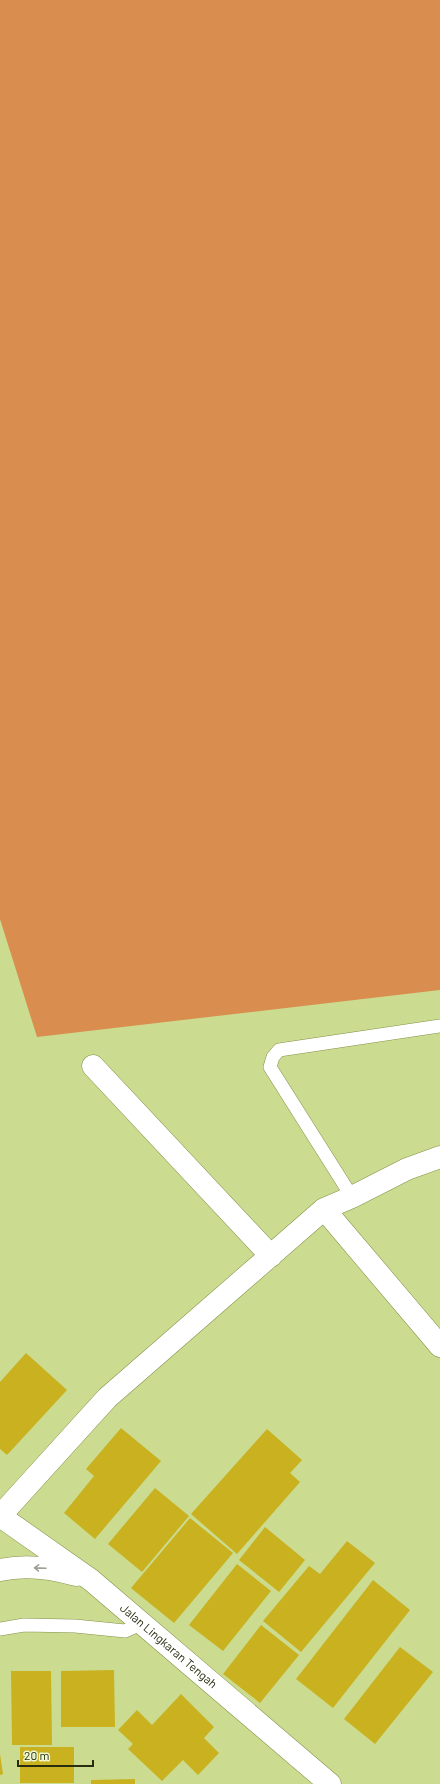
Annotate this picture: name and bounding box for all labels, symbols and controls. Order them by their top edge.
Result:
one-way arrow [34,1564,47,1572]
street label: Jalan Lingkaran Tengah [118,1600,220,1691]
scale bar [18,1742,93,1768]
text: 20 m [24,1748,50,1762]

